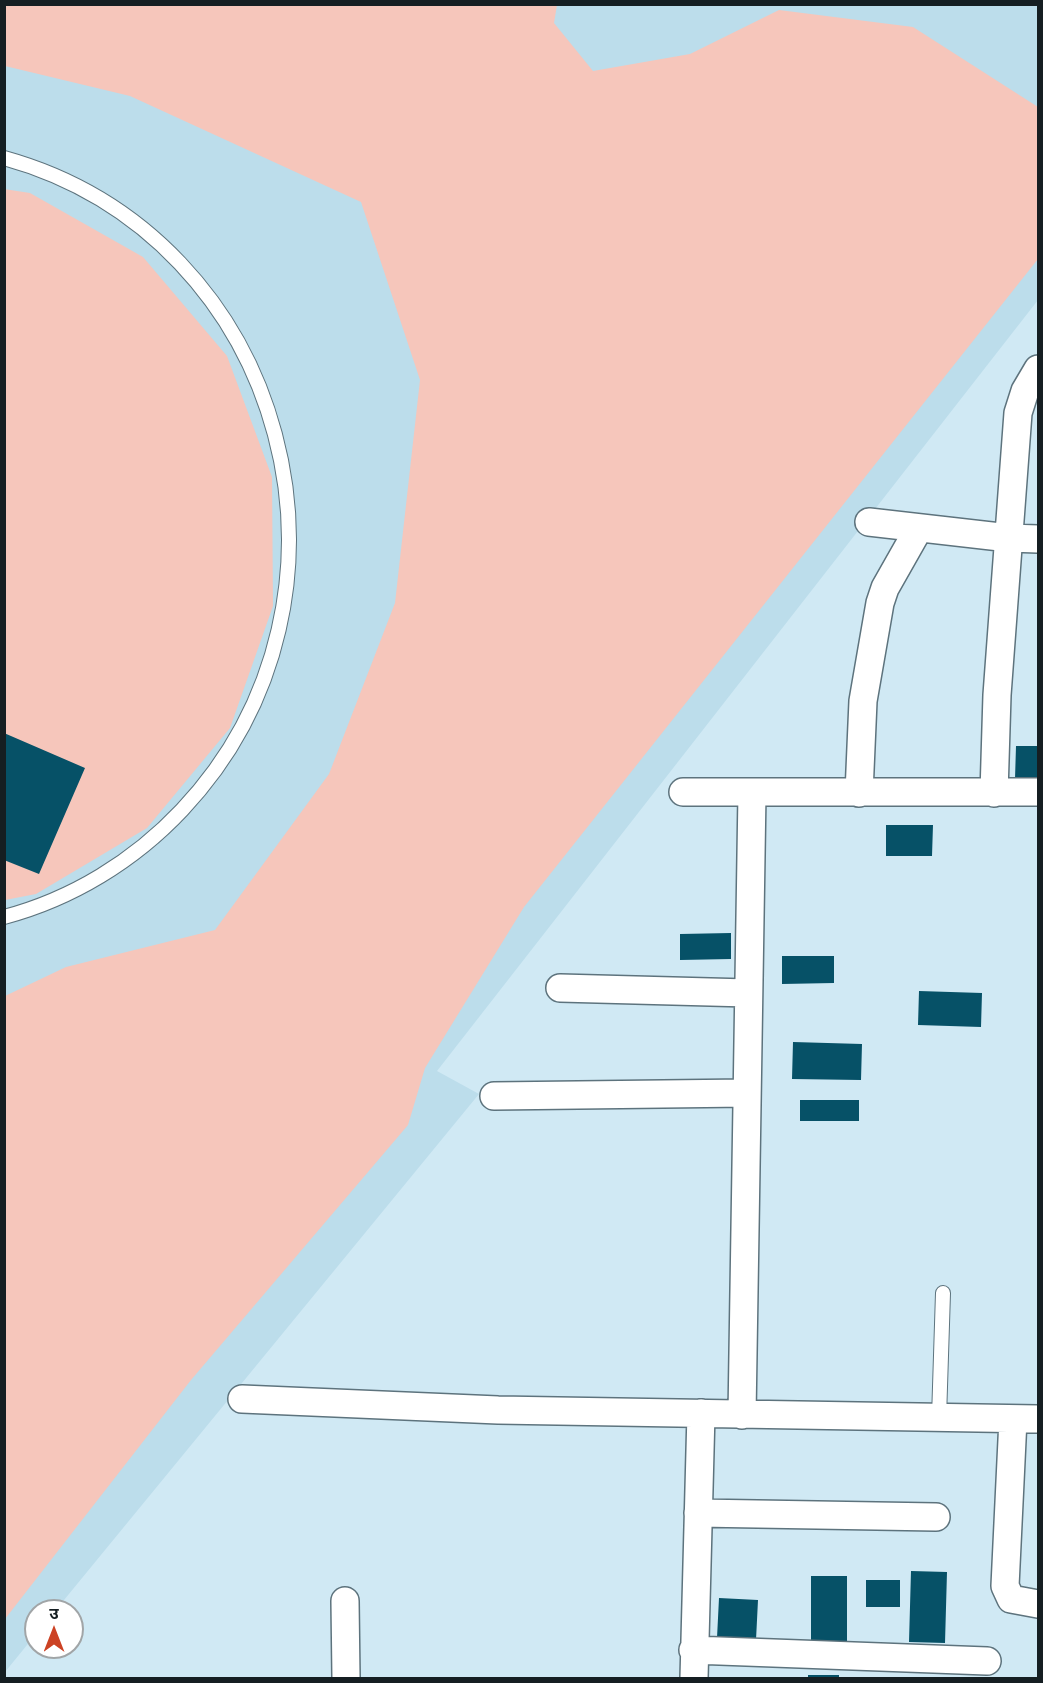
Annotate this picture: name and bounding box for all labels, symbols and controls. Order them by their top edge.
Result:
north arrow [24,1599,84,1659]
text: उ [49,1603,59,1622]

